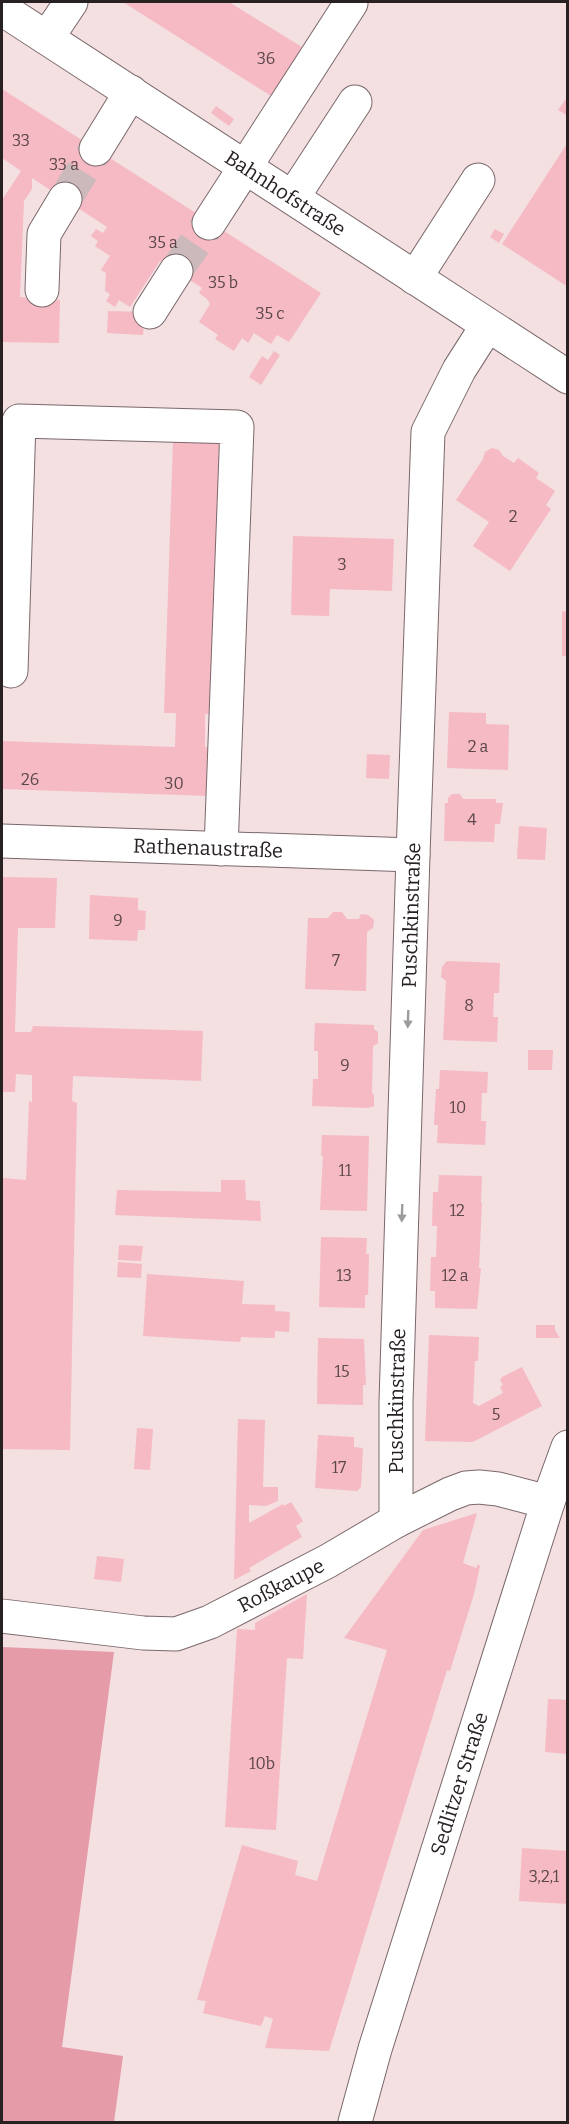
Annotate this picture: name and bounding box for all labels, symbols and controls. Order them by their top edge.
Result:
house number: 36 [257,49,275,68]
house number: 33 [12,131,30,150]
street label: Bahnhofstraße [220,145,350,241]
house number: 33 a [49,155,79,174]
house number: 35 a [148,233,178,252]
house number: 35 b [208,273,238,292]
house number: 35 c [255,304,285,323]
house number: 2 [509,507,517,526]
house number: 3 [337,555,347,574]
house number: 2 a [468,737,489,756]
house number: 26 [21,770,39,789]
house number: 30 [164,774,184,793]
house number: 4 [467,810,477,829]
street label: Rathenaustraße [132,833,283,863]
street label: Puschkinstraße [397,842,425,988]
house number: 9 [113,911,123,930]
house number: 7 [332,951,340,970]
house number: 8 [464,996,474,1015]
one-way arrow [403,1009,413,1028]
house number: 9 [340,1056,350,1075]
house number: 10 [450,1098,466,1117]
house number: 11 [339,1161,352,1180]
house number: 12 [449,1201,465,1220]
one-way arrow [397,1204,407,1223]
house number: 13 [336,1266,352,1285]
house number: 12 a [441,1266,469,1285]
street label: Puschkinstraße [384,1328,410,1474]
house number: 15 [334,1362,350,1381]
house number: 5 [492,1405,500,1424]
house number: 17 [332,1458,346,1477]
street label: Roßkaupe [234,1553,328,1618]
street label: Sedlitzer Straße [425,1709,493,1858]
house number: 10b [249,1754,275,1773]
house number: 3,2,1 [529,1867,560,1886]

